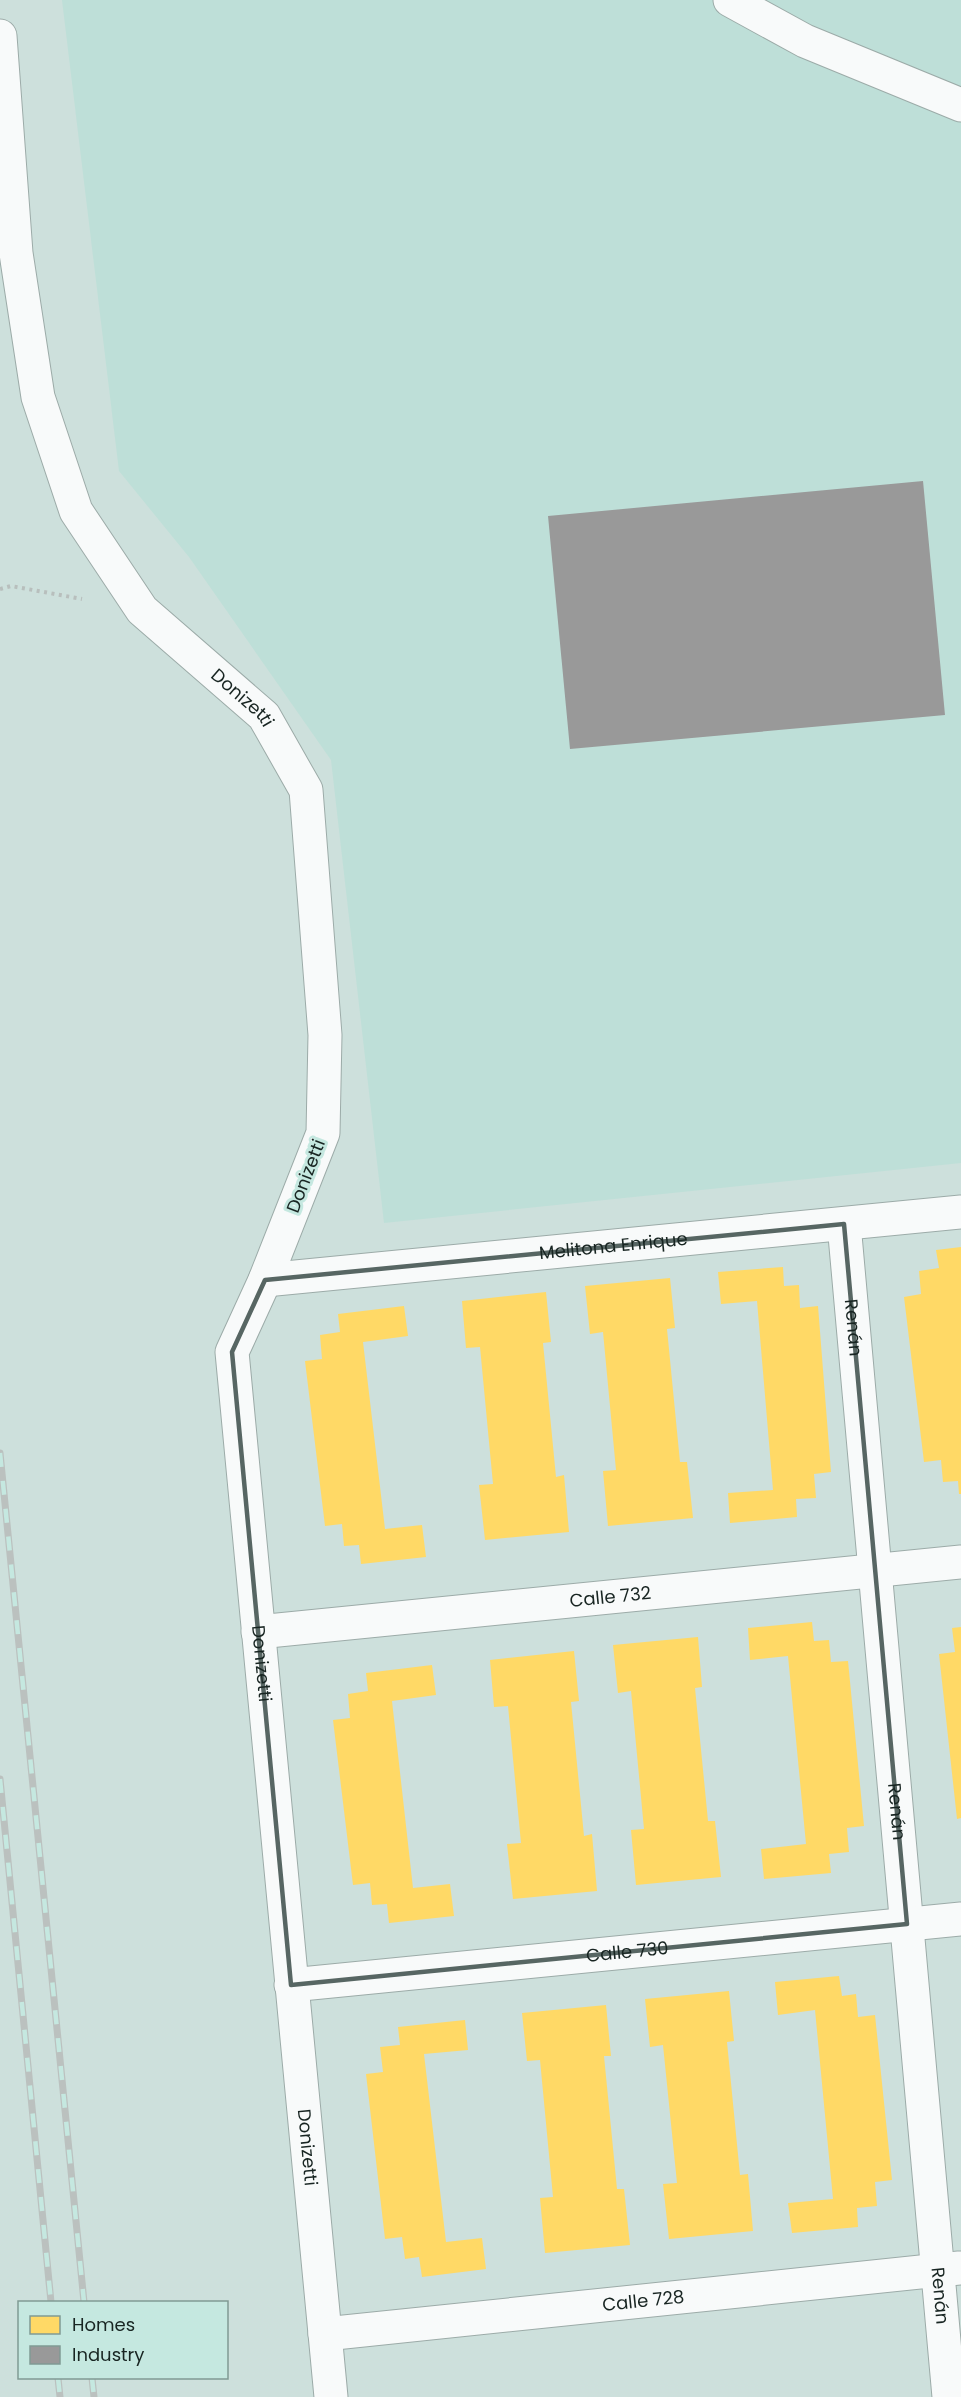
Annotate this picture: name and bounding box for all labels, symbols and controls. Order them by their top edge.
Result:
street label: Donizetti [206,662,281,731]
street label: Donizetti [280,1135,331,1216]
street label: Melitona Enrique [538,1226,689,1265]
street label: Renán [839,1298,869,1357]
street label: Calle 732 [568,1580,652,1613]
street label: Donizetti [246,1624,278,1703]
street label: Renán [882,1782,912,1841]
street label: Calle 730 [585,1935,670,1968]
street label: Donizetti [292,2108,324,2187]
street label: Renán [925,2266,955,2325]
street label: Calle 728 [601,2284,686,2317]
legend [18,2301,228,2379]
text: Homes [72,2312,135,2337]
text: Industry [72,2342,144,2367]

